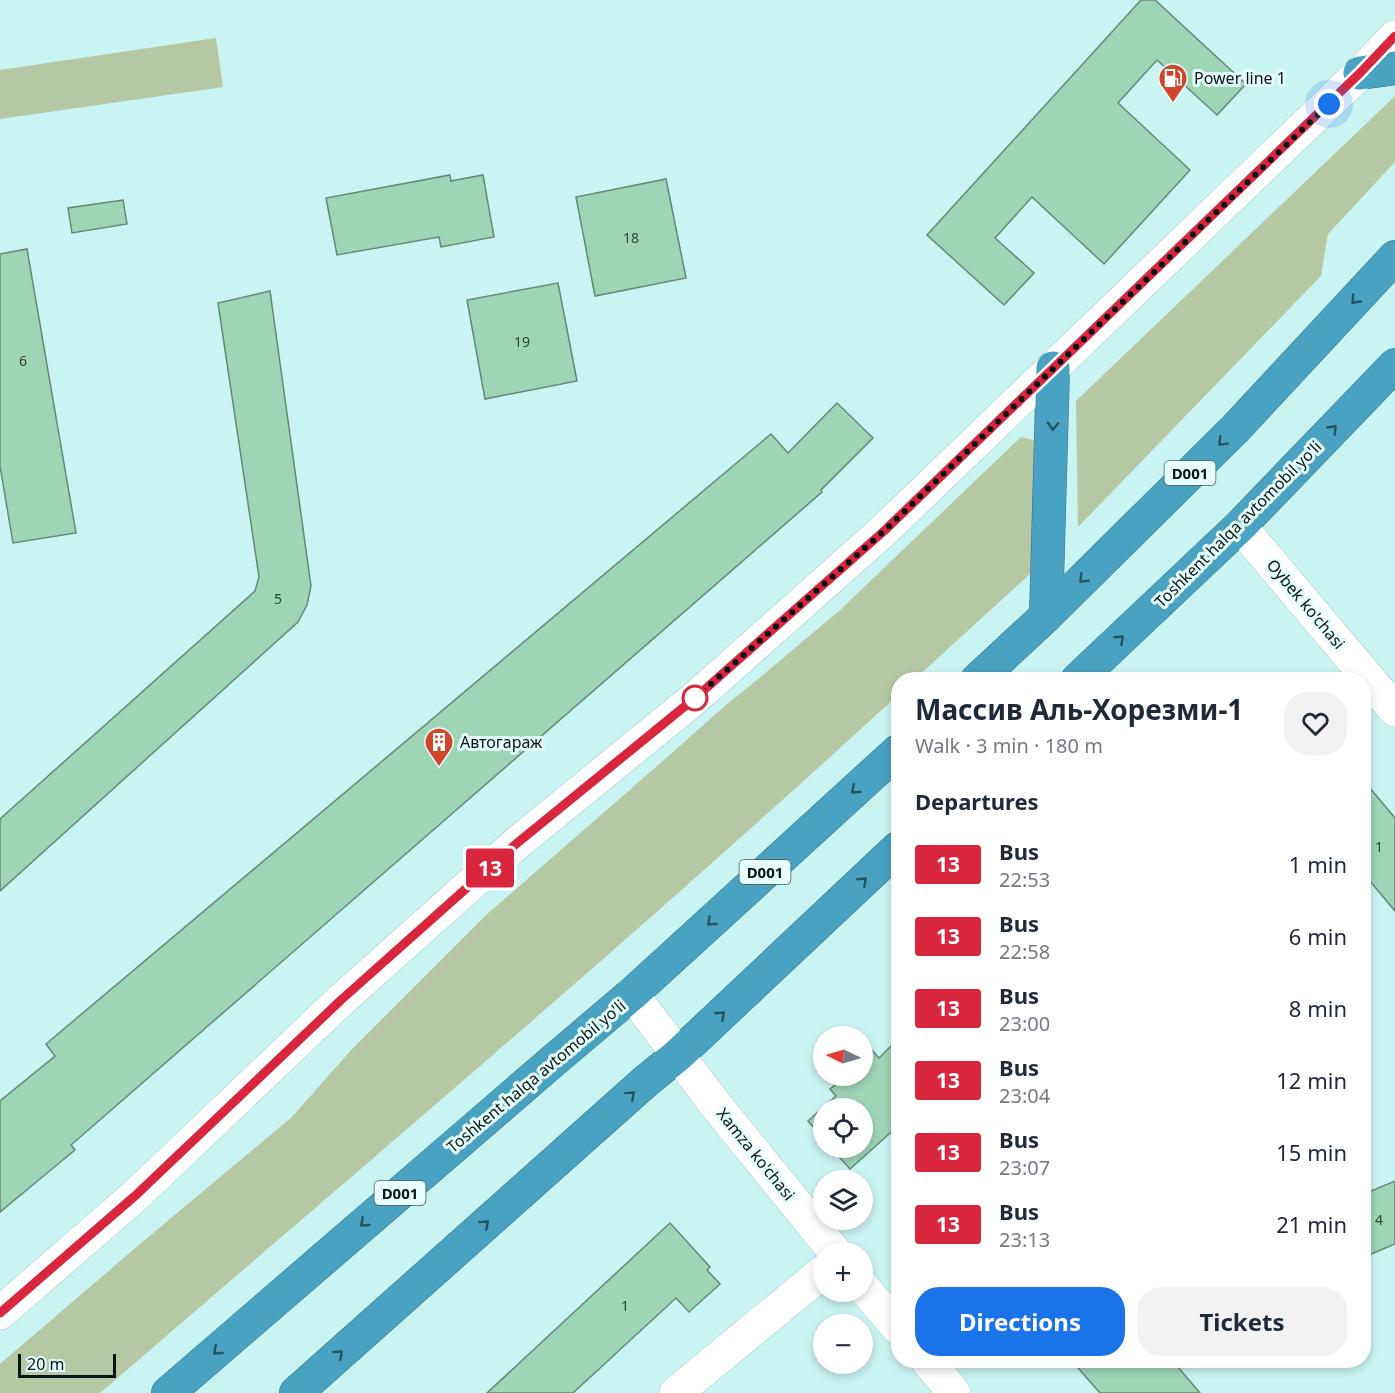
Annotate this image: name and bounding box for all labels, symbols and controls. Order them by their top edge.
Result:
fuel station icon: Power line 1 [1157,62,1189,104]
place label: Power line 1 [1194,67,1286,89]
your location [1314,89,1344,119]
house number: 18 [623,228,639,247]
one-way arrow [1351,293,1362,303]
house number: 19 [514,332,530,351]
house number: 6 [19,351,27,370]
one-way arrow [1046,422,1059,431]
one-way arrow [1326,425,1337,435]
one-way arrow [1218,434,1229,445]
street label: Toshkent halqa avtomobil yo'li [1150,436,1326,612]
road number: D001 [1164,461,1216,485]
street label: Oybek ko'chasi [1262,554,1350,654]
one-way arrow [1080,572,1091,583]
house number: 5 [274,589,282,608]
one-way arrow [1112,636,1123,647]
unlabelled marker [682,685,708,711]
text: Массив Аль-Хорезми-1 [915,690,1243,728]
button: heart [1284,692,1347,755]
building icon: Автогараж [423,726,455,768]
place label: Автогараж [460,731,543,753]
text: Walk · 3 min · 180 m [915,732,1103,759]
one-way arrow [852,783,862,794]
text: Departures [915,786,1039,816]
text: Bus [999,836,1039,866]
house number: 1 [1375,837,1383,856]
line badge: 13 [463,848,517,888]
text: 1 min [1289,849,1347,879]
text: 13 [936,850,960,878]
text: 13 [478,854,502,882]
road number: D001 [740,860,790,884]
text: 22:53 [999,866,1050,893]
one-way arrow [855,878,866,889]
text: Bus [999,908,1039,938]
one-way arrow [708,915,718,926]
text: 6 min [1289,921,1347,951]
text: 13 [936,922,960,950]
text: 22:58 [999,938,1050,965]
text: Bus [999,980,1039,1010]
text: 8 min [1289,993,1347,1023]
street label: Toshkent halqa avtomobil yo'li [442,994,630,1158]
text: 13 [936,994,960,1022]
text: 23:00 [999,1010,1050,1037]
one-way arrow [714,1011,724,1022]
north arrow [813,1026,873,1086]
map controls [813,1026,873,1374]
text: Bus [999,1052,1039,1082]
text: 12 min [1276,1065,1347,1095]
text: 13 [936,1066,960,1094]
text: 23:04 [999,1082,1050,1109]
one-way arrow [624,1091,634,1102]
button: locate [813,1098,873,1158]
street label: Xamza ko'chasi [712,1103,800,1205]
text: Bus [999,1124,1039,1154]
text: 15 min [1276,1137,1347,1167]
text: 13 [936,1138,960,1166]
text: 23:07 [999,1154,1050,1181]
button: layers [813,1170,873,1230]
road number: D001 [374,1181,426,1205]
text: Bus [999,1196,1039,1226]
text: 21 min [1276,1209,1347,1239]
text: 13 [936,1210,960,1238]
house number: 4 [1375,1210,1383,1229]
one-way arrow [361,1216,371,1227]
one-way arrow [478,1221,489,1232]
text: 23:13 [999,1226,1050,1253]
button: + [813,1242,873,1302]
button: Directions [915,1287,1125,1356]
button: Tickets [1137,1287,1347,1356]
house number: 1 [621,1296,629,1315]
button: − [813,1314,873,1374]
one-way arrow [213,1343,224,1354]
one-way arrow [332,1350,343,1361]
scale bar [18,1351,116,1378]
text: 20 m [27,1353,64,1375]

